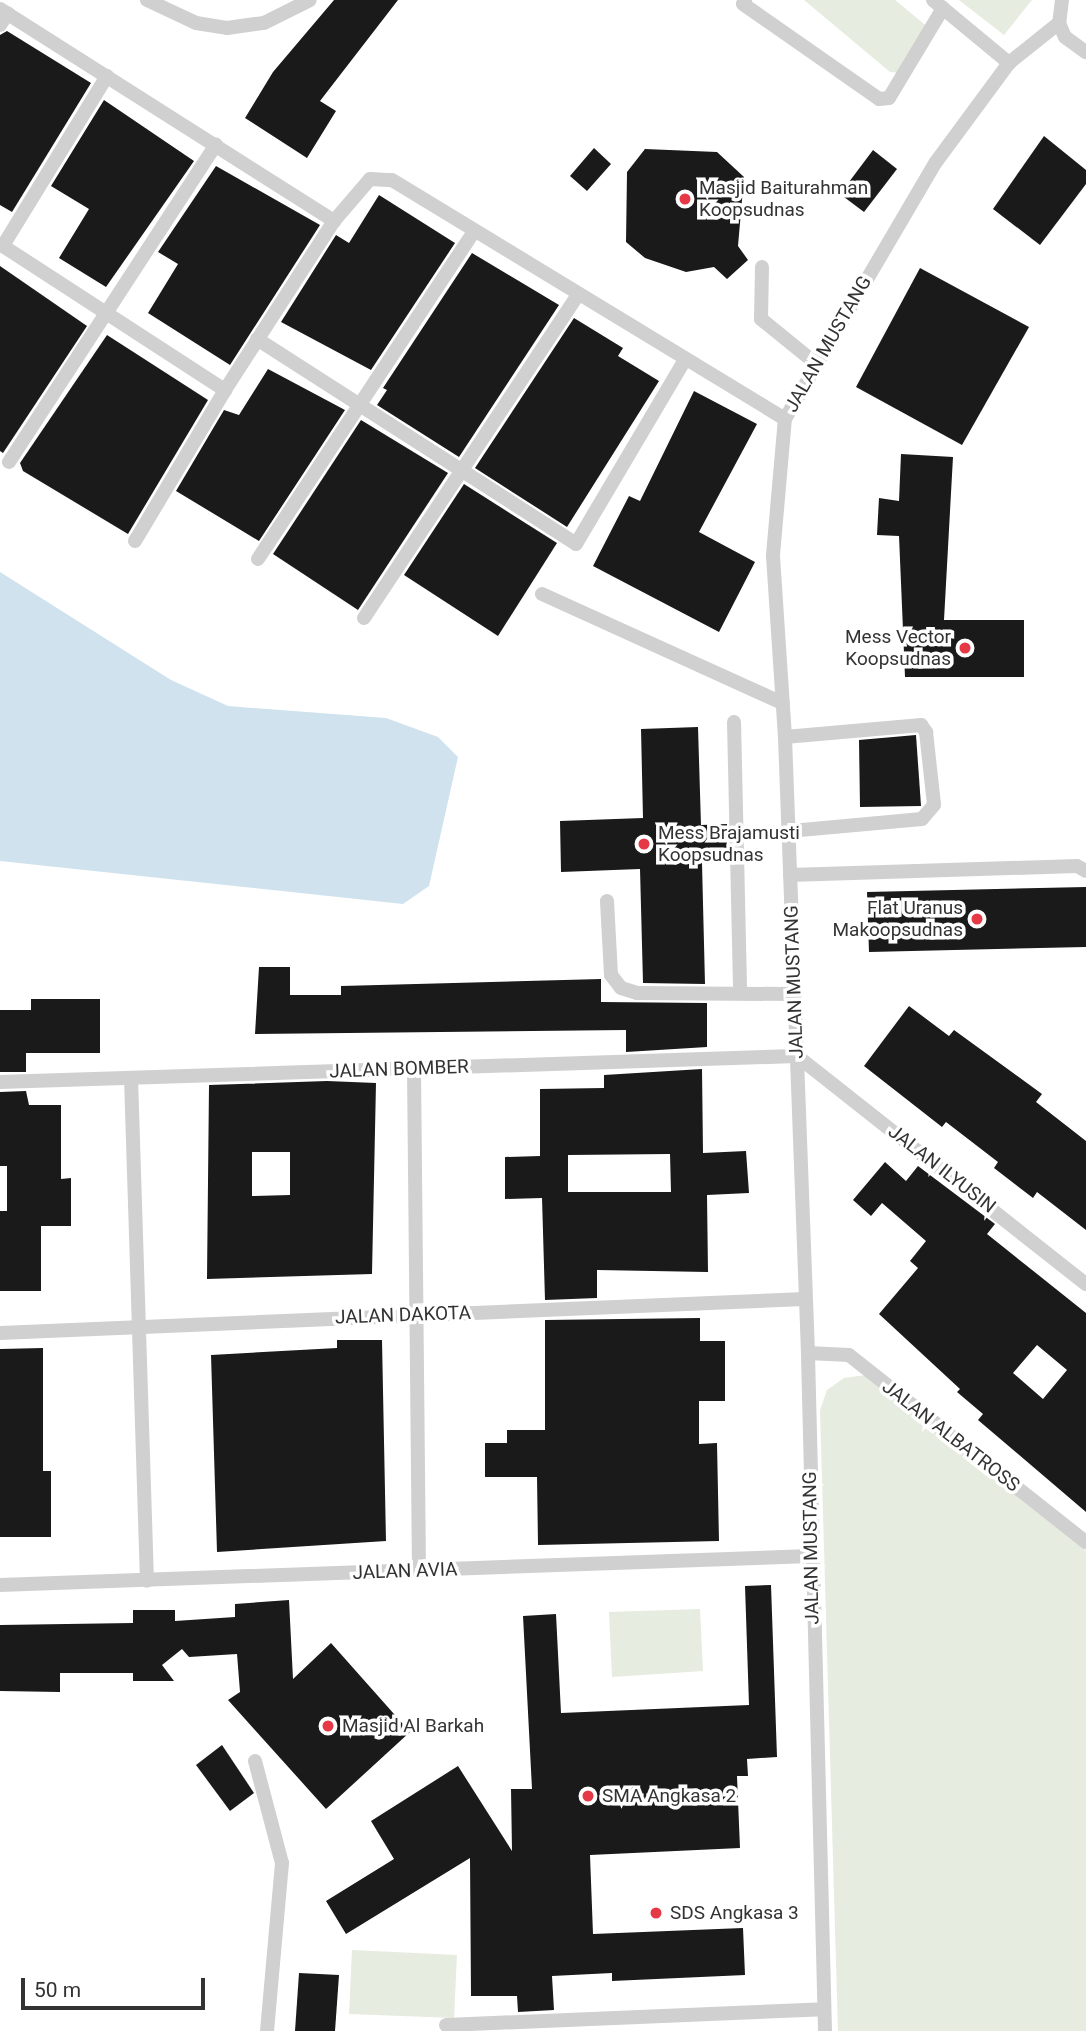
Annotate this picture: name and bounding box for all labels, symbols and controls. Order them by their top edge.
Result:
place label: Masjid Baiturahman Koopsudnas [699,177,868,221]
marker: Masjid Baiturahman Koopsudnas [677,191,693,207]
street label: JALAN MUSTANG [780,272,876,416]
place label: Mess Vector Koopsudnas [845,626,951,670]
marker: Mess Vector Koopsudnas [957,640,973,656]
place label: Mess Brajamusti Koopsudnas [658,822,800,866]
marker: Mess Brajamusti Koopsudnas [636,836,652,852]
place label: Flat Uranus Makoopsudnas [832,897,963,941]
street label: JALAN MUSTANG [780,905,808,1059]
marker: Flat Uranus Makoopsudnas [969,911,985,927]
street label: JALAN BOMBER [329,1055,469,1083]
street label: JALAN ILYUSIN [884,1120,1000,1218]
street label: JALAN DAKOTA [335,1301,471,1329]
street label: JALAN ALBATROSS [878,1375,1024,1497]
street label: JALAN MUSTANG [798,1471,824,1625]
street label: JALAN AVIA [352,1558,458,1584]
place label: Masjid Al Barkah [342,1715,484,1737]
marker: Masjid Al Barkah [320,1718,336,1734]
place label: SMA Angkasa 2 [602,1785,736,1807]
marker: SMA Angkasa 2 [580,1788,596,1804]
place label: SDS Angkasa 3 [670,1902,799,1924]
marker: SDS Angkasa 3 [648,1905,664,1921]
scale bar [24,1965,208,2009]
text: 50 m [34,1978,81,2002]

